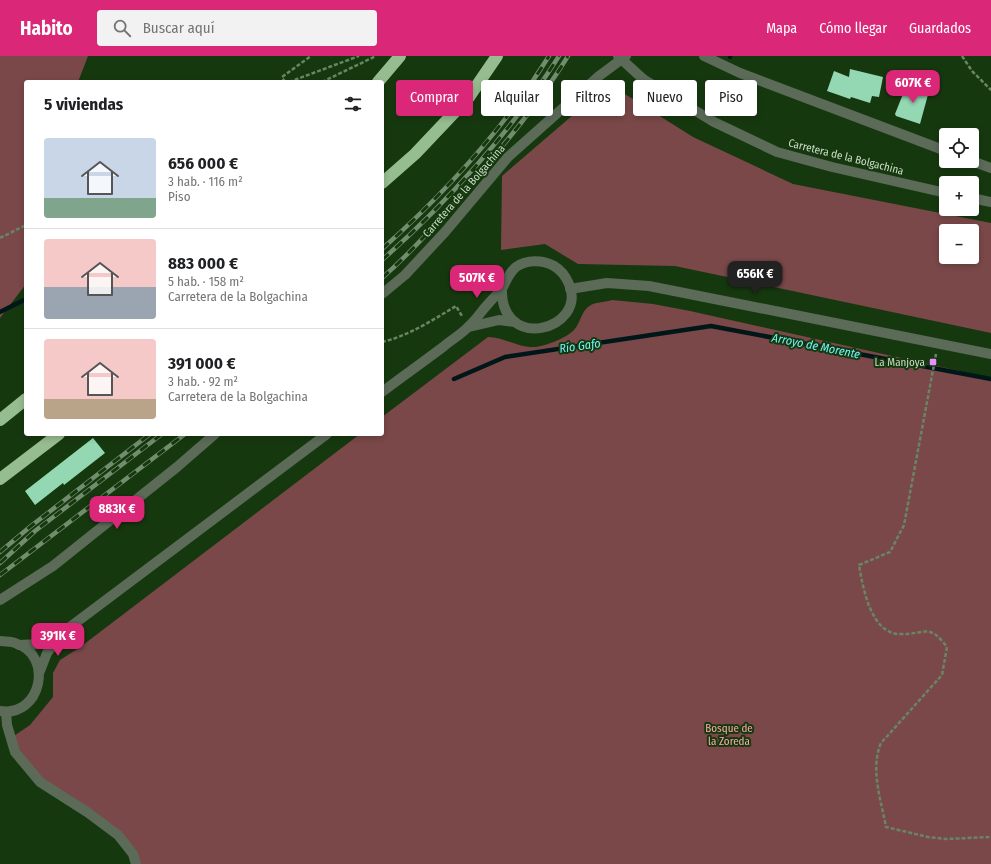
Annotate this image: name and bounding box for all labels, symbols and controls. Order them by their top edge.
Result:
search box [97,10,377,46]
text: Habito [20,17,73,40]
icon: search [111,17,133,39]
text: Buscar aquí [143,19,214,37]
text: Mapa [766,20,797,37]
text: Cómo llegar [819,20,887,37]
text: Guardados [909,20,971,37]
pin: 607K € [880,70,946,104]
text: 607K € [895,75,931,90]
chip: Comprar [396,80,473,116]
chip: Alquilar [481,80,553,116]
chip: Filtros [561,80,625,116]
chip: Nuevo [633,80,697,116]
chip: Piso [705,80,757,116]
icon: filters [342,93,364,115]
text: 5 viviendas [44,94,123,115]
map controls [939,128,979,264]
button: locate [939,128,979,168]
street label: Carretera de la Bolgachina [787,136,905,178]
street label: Carretera de la Bolgachina [420,142,508,240]
text: 656 000 € [168,153,238,174]
icon: home [76,154,124,202]
text: 3 hab. · 116 m² [168,174,243,189]
button: + [939,176,979,216]
text: Piso [168,189,190,204]
button: − [939,224,979,264]
text: 883 000 € [168,253,238,274]
icon: home [76,255,124,303]
pin: 656K € [722,261,788,295]
pin: 507K € [444,265,510,299]
text: 656K € [736,266,774,281]
text: 507K € [459,270,495,285]
text: 5 hab. · 158 m² [168,274,244,289]
text: Carretera de la Bolgachina [168,289,308,304]
water label: Arroyo de Morente [770,330,862,361]
water label: Río Gafo [559,336,601,356]
text: 391 000 € [168,353,236,374]
icon: home [76,355,124,403]
place label: La Manjoya [875,356,925,369]
marker: La Manjoya [928,357,938,367]
text: 3 hab. · 92 m² [168,374,238,389]
text: Carretera de la Bolgachina [168,389,308,404]
pin: 883K € [84,496,150,530]
text: 883K € [98,501,136,516]
pin: 391K € [25,623,91,657]
text: 391K € [40,628,76,643]
park label: Bosque de la Zoreda [705,722,753,748]

